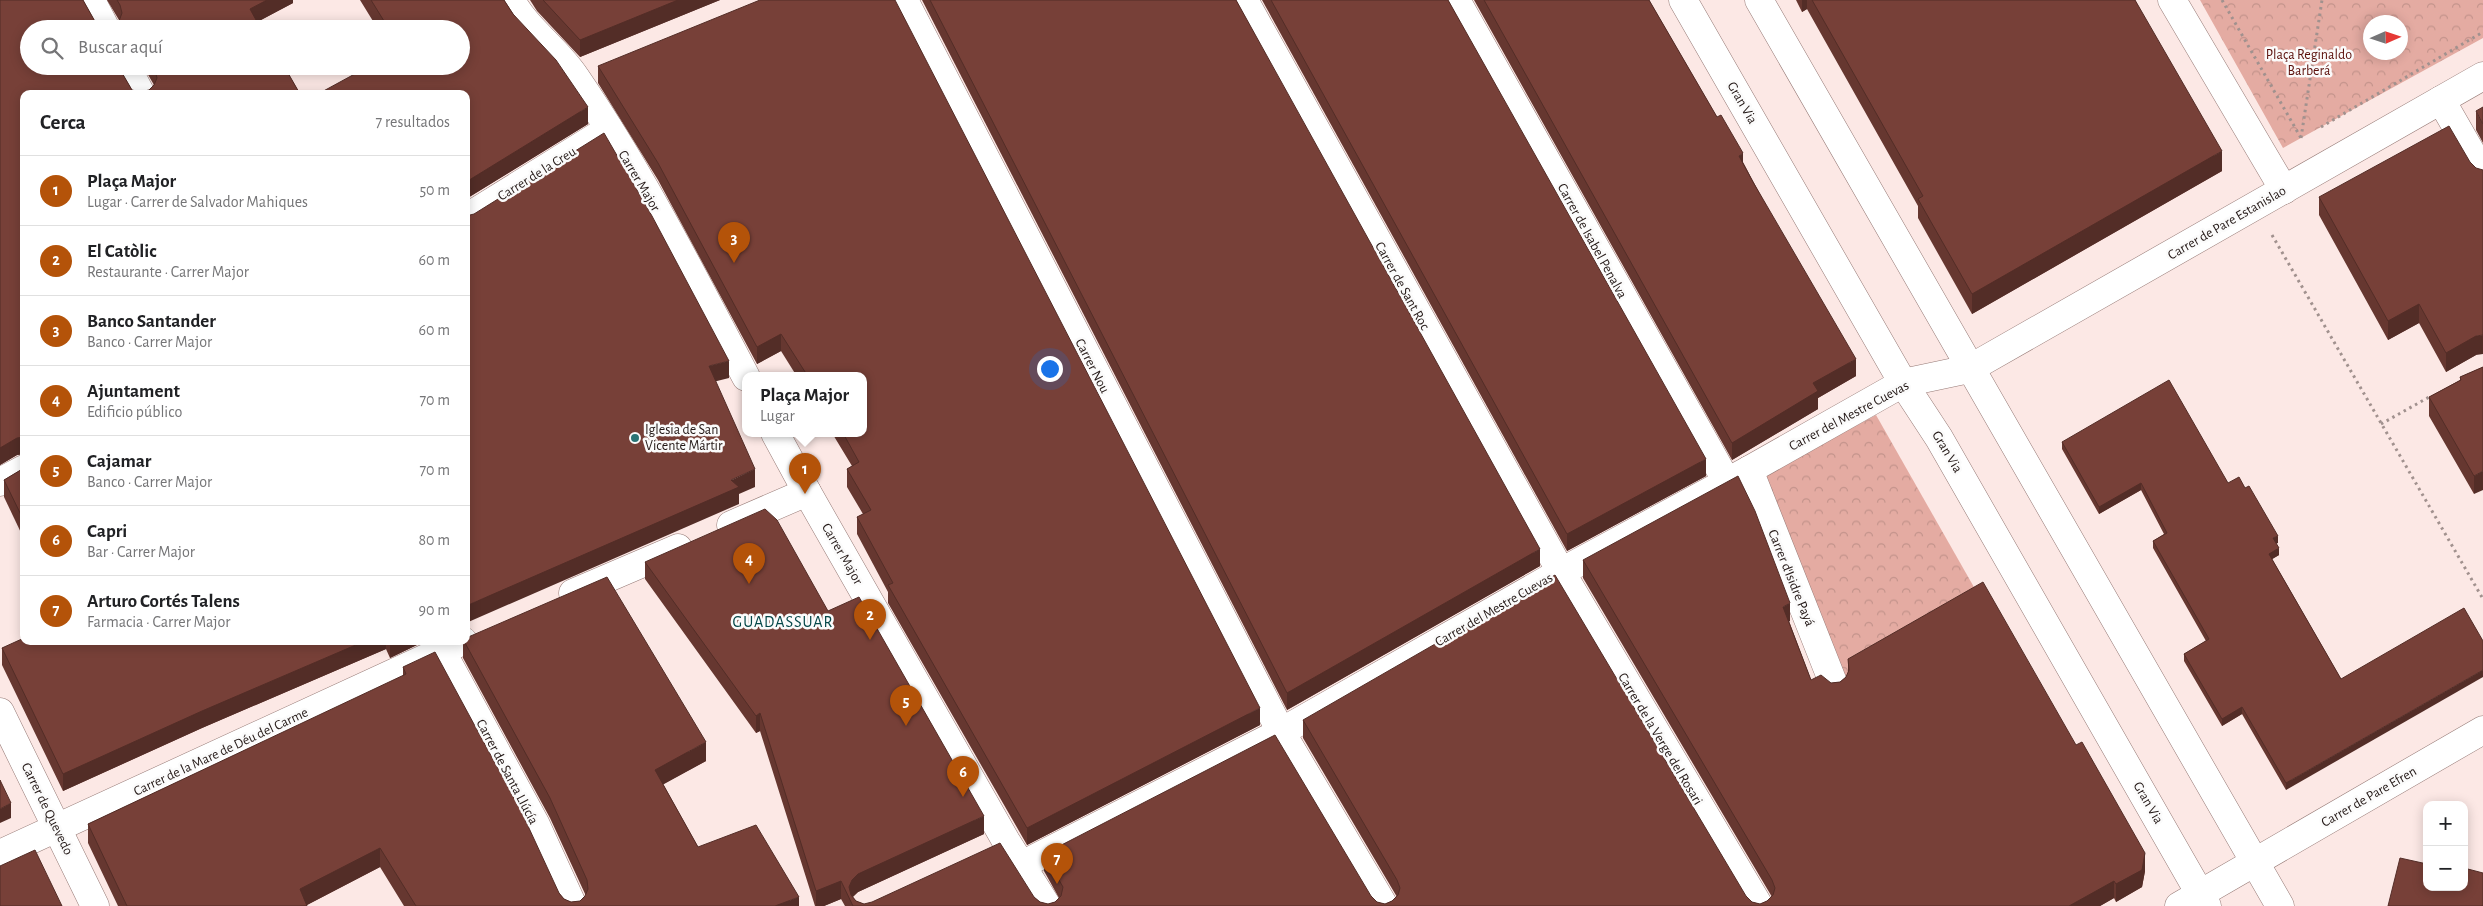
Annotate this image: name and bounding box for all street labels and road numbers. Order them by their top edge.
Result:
street label: Gran Via [1724,80,1760,127]
street label: Carrer de la Creu [495,144,579,204]
street label: Carrer Major [615,148,663,214]
street label: Carrer de Isabel Penalva [1555,181,1630,301]
street label: Carrer de Pare Estanislao [2166,183,2289,263]
street label: Carrer de Sant Roc [1372,240,1432,333]
street label: Carrer Nou [1072,336,1112,396]
street label: Carrer del Mestre Cuevas [1787,378,1911,454]
street label: Gran Via [1929,429,1965,476]
street label: Carrer Major [819,521,865,587]
street label: Carrer d'Isidre Payá [1765,528,1817,629]
street label: Carrer del Mestre Cuevas [1433,571,1555,649]
street label: Carrer de la Verge del Rosari [1615,671,1705,807]
street label: Carrer de la Mare de Déu del Carme [132,705,310,799]
street label: Carrer de Santa Llúcía [473,717,541,827]
street label: Carrer de Quevedo [19,761,75,857]
street label: Carrer de Pare Efren [2319,764,2419,830]
street label: Gran Via [2130,780,2166,827]

